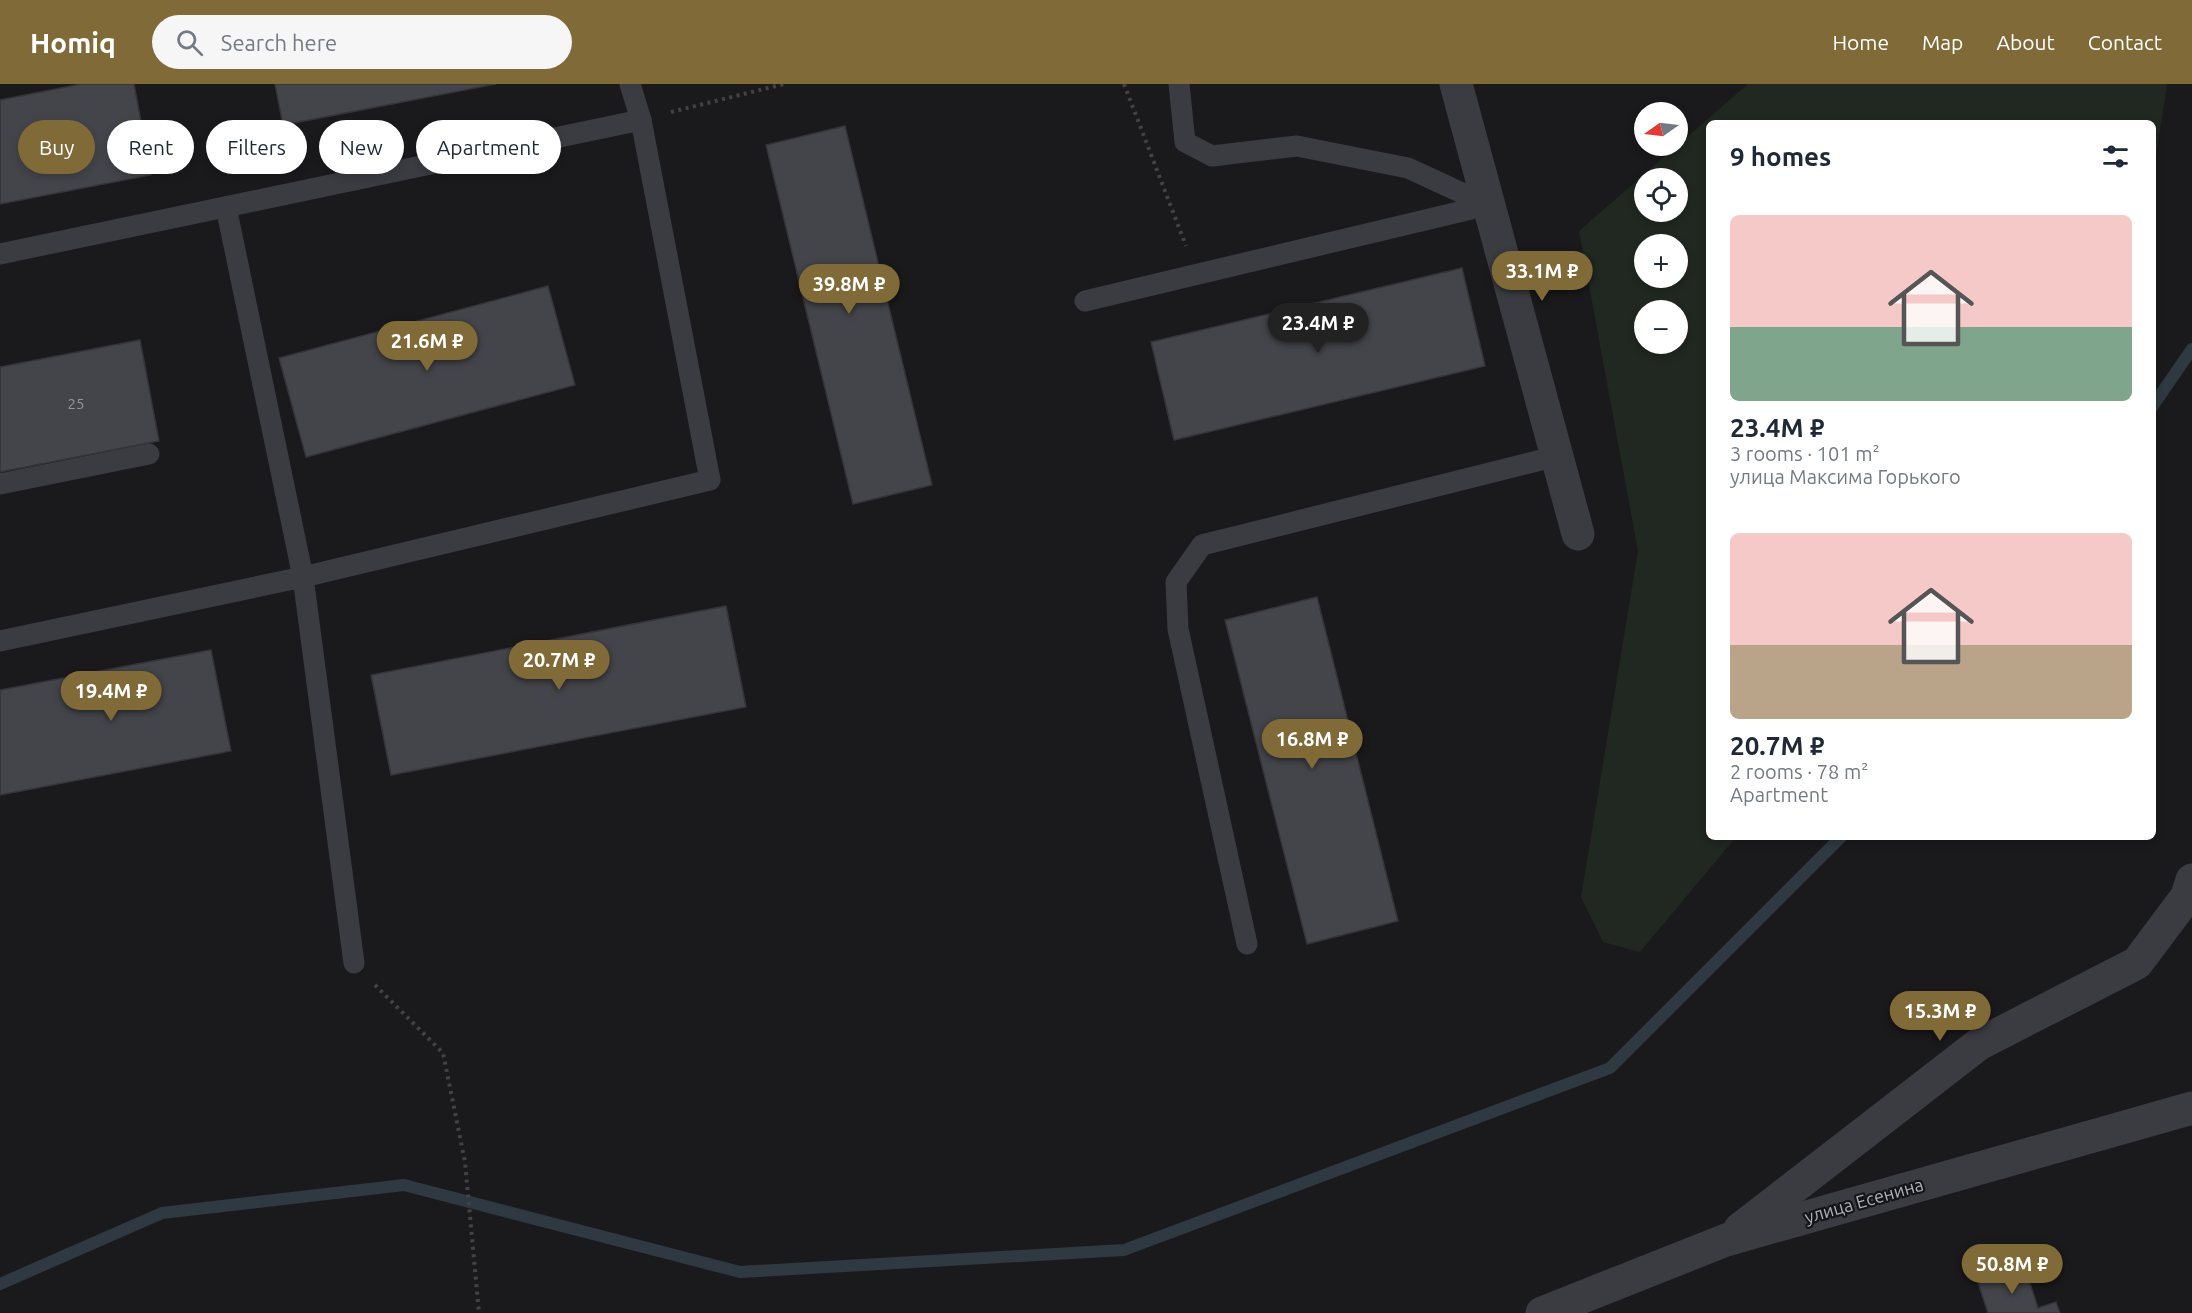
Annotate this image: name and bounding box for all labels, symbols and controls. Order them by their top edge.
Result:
search box [152,15,572,69]
icon: search [173,26,206,59]
text: Homiq [30,27,116,58]
text: Search here [221,30,337,55]
text: Home [1832,30,1889,54]
text: Map [1922,30,1963,54]
text: About [1996,30,2055,54]
text: Contact [2088,30,2162,54]
north arrow [1634,102,1688,156]
map controls [1634,102,1688,354]
chip: Buy [18,120,95,174]
chip: Rent [107,120,194,174]
chip: Filters [206,120,307,174]
chip: New [319,120,404,174]
chip: Apartment [416,120,561,174]
icon: filters [2099,140,2132,173]
text: 9 homes [1730,142,1831,171]
button: locate [1634,168,1688,222]
button: + [1634,234,1688,288]
pin: 33.1M ₽ [1487,251,1597,302]
icon: home [1877,254,1985,362]
text: 33.1M ₽ [1506,259,1578,282]
pin: 39.8M ₽ [794,264,904,315]
text: 39.8M ₽ [813,272,885,295]
button: − [1634,300,1688,354]
pin: 23.4M ₽ [1263,303,1373,354]
text: 23.4M ₽ [1282,311,1354,334]
pin: 21.6M ₽ [372,321,482,372]
text: 21.6M ₽ [391,329,463,352]
house number: 25 [68,395,84,412]
text: 23.4M ₽ [1730,413,1824,442]
text: 3 rooms · 101 m² [1730,442,1880,465]
text: улица Максима Горького [1730,465,1961,488]
icon: home [1877,572,1985,680]
pin: 20.7M ₽ [504,640,614,691]
text: 20.7M ₽ [523,648,595,671]
pin: 19.4M ₽ [56,671,166,722]
text: 19.4M ₽ [75,679,147,702]
pin: 16.8M ₽ [1257,719,1367,770]
text: 16.8M ₽ [1276,727,1348,750]
text: 20.7M ₽ [1730,731,1824,760]
text: 2 rooms · 78 m² [1730,760,1868,783]
text: Apartment [1730,783,1828,806]
pin: 15.3M ₽ [1885,991,1995,1042]
text: 15.3M ₽ [1904,999,1976,1022]
street label: улица Есенина [1802,1174,1925,1227]
pin: 50.8M ₽ [1957,1244,2067,1295]
text: 50.8M ₽ [1976,1252,2048,1275]

